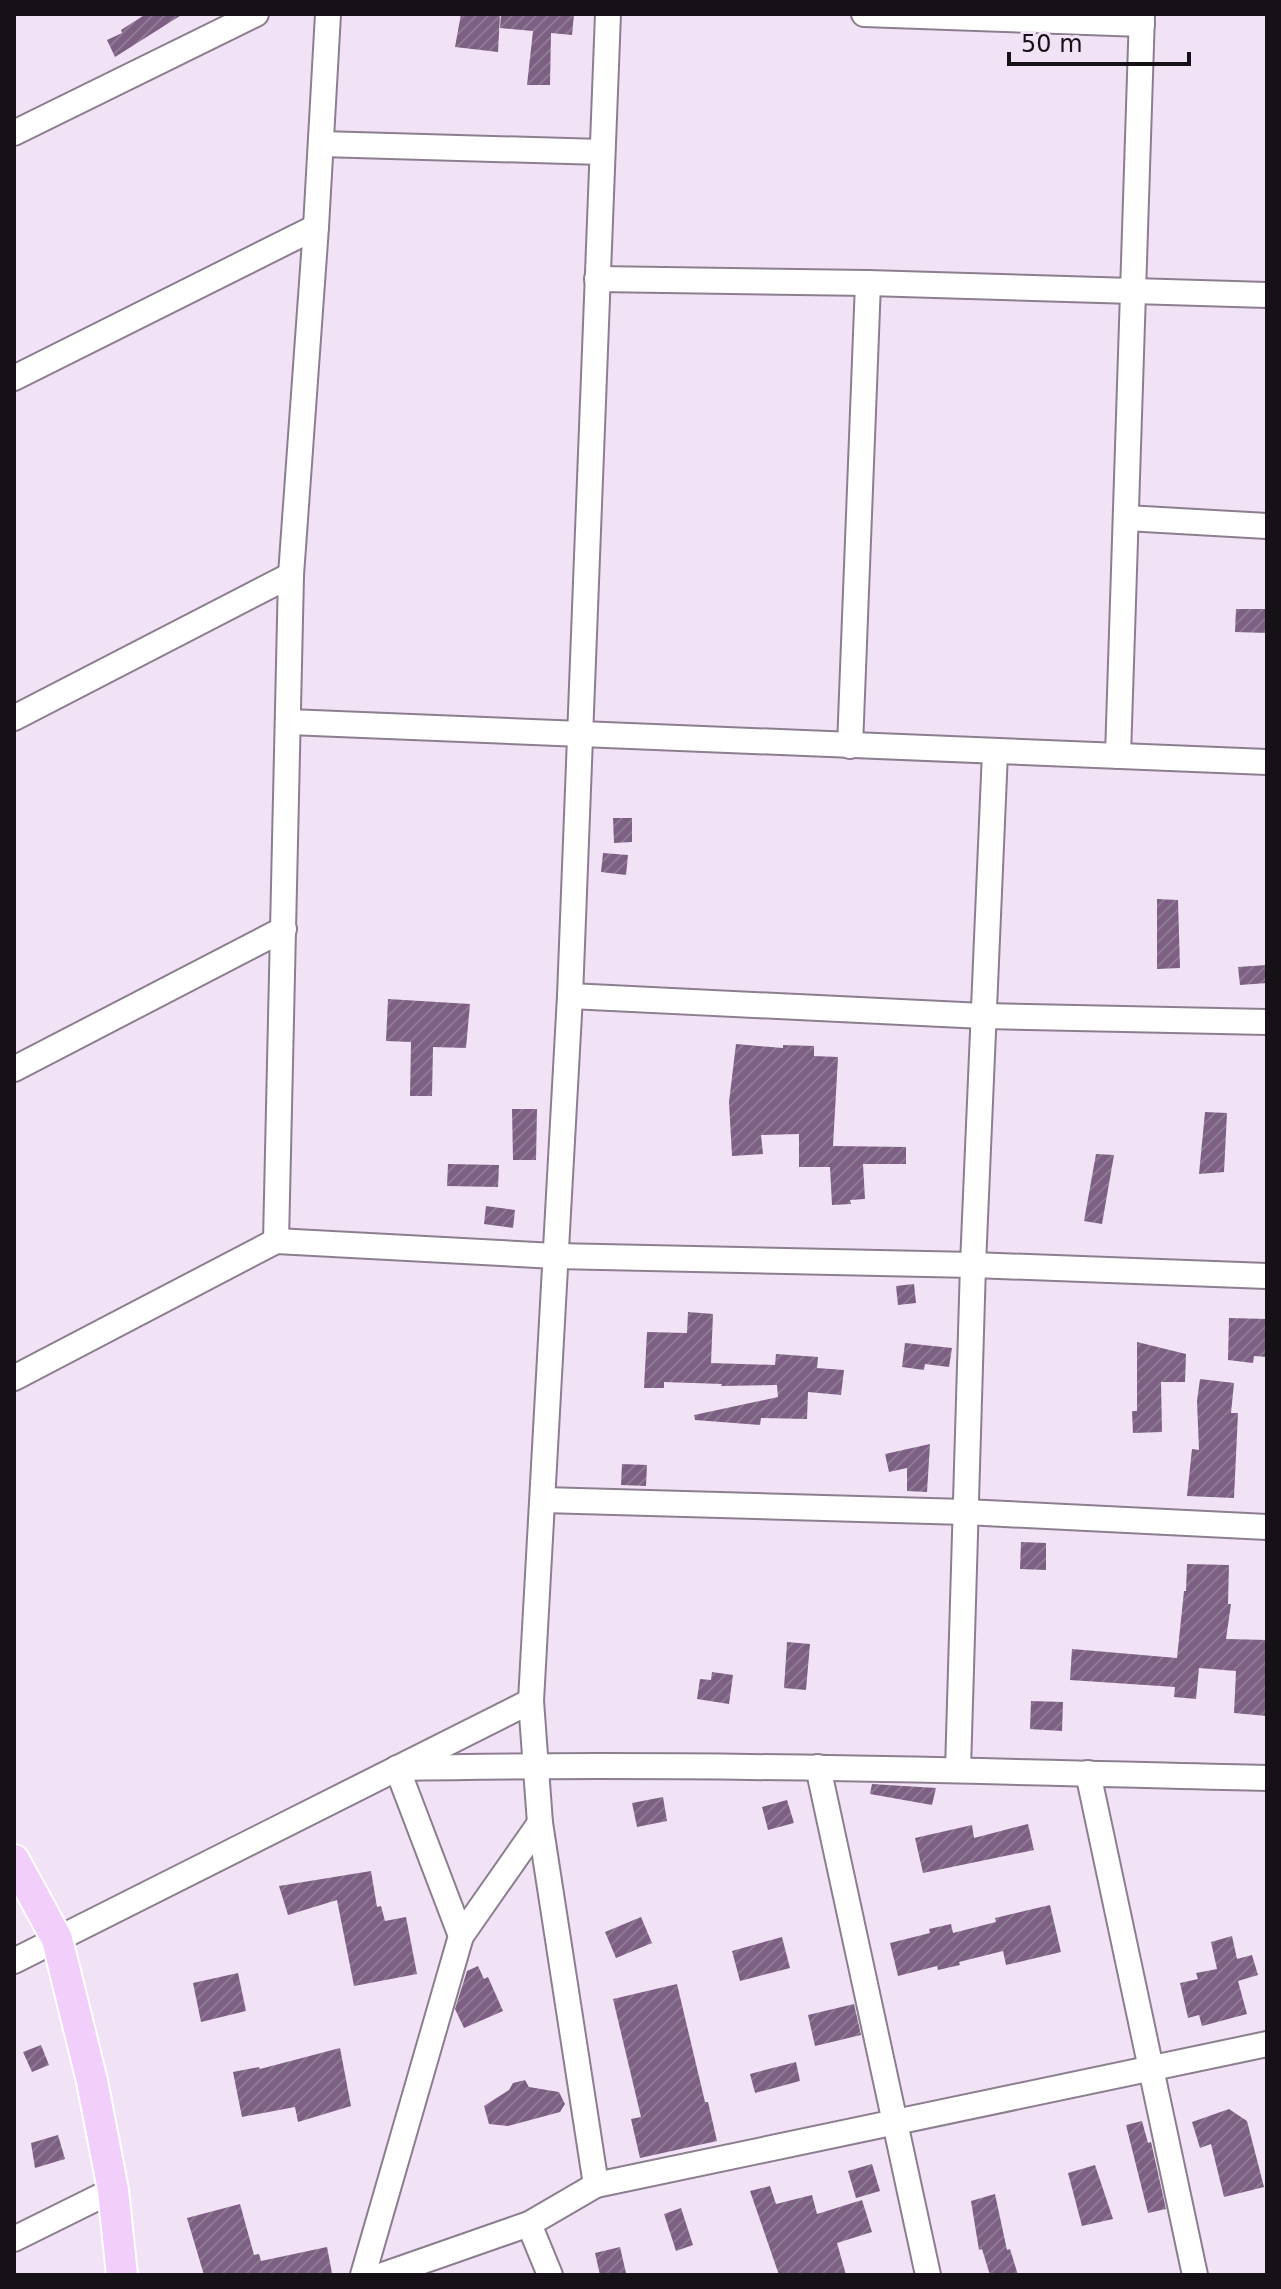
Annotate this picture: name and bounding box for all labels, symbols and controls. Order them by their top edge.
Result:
scale bar [1009,16,1189,66]
text: 50 m [1021,30,1083,58]

